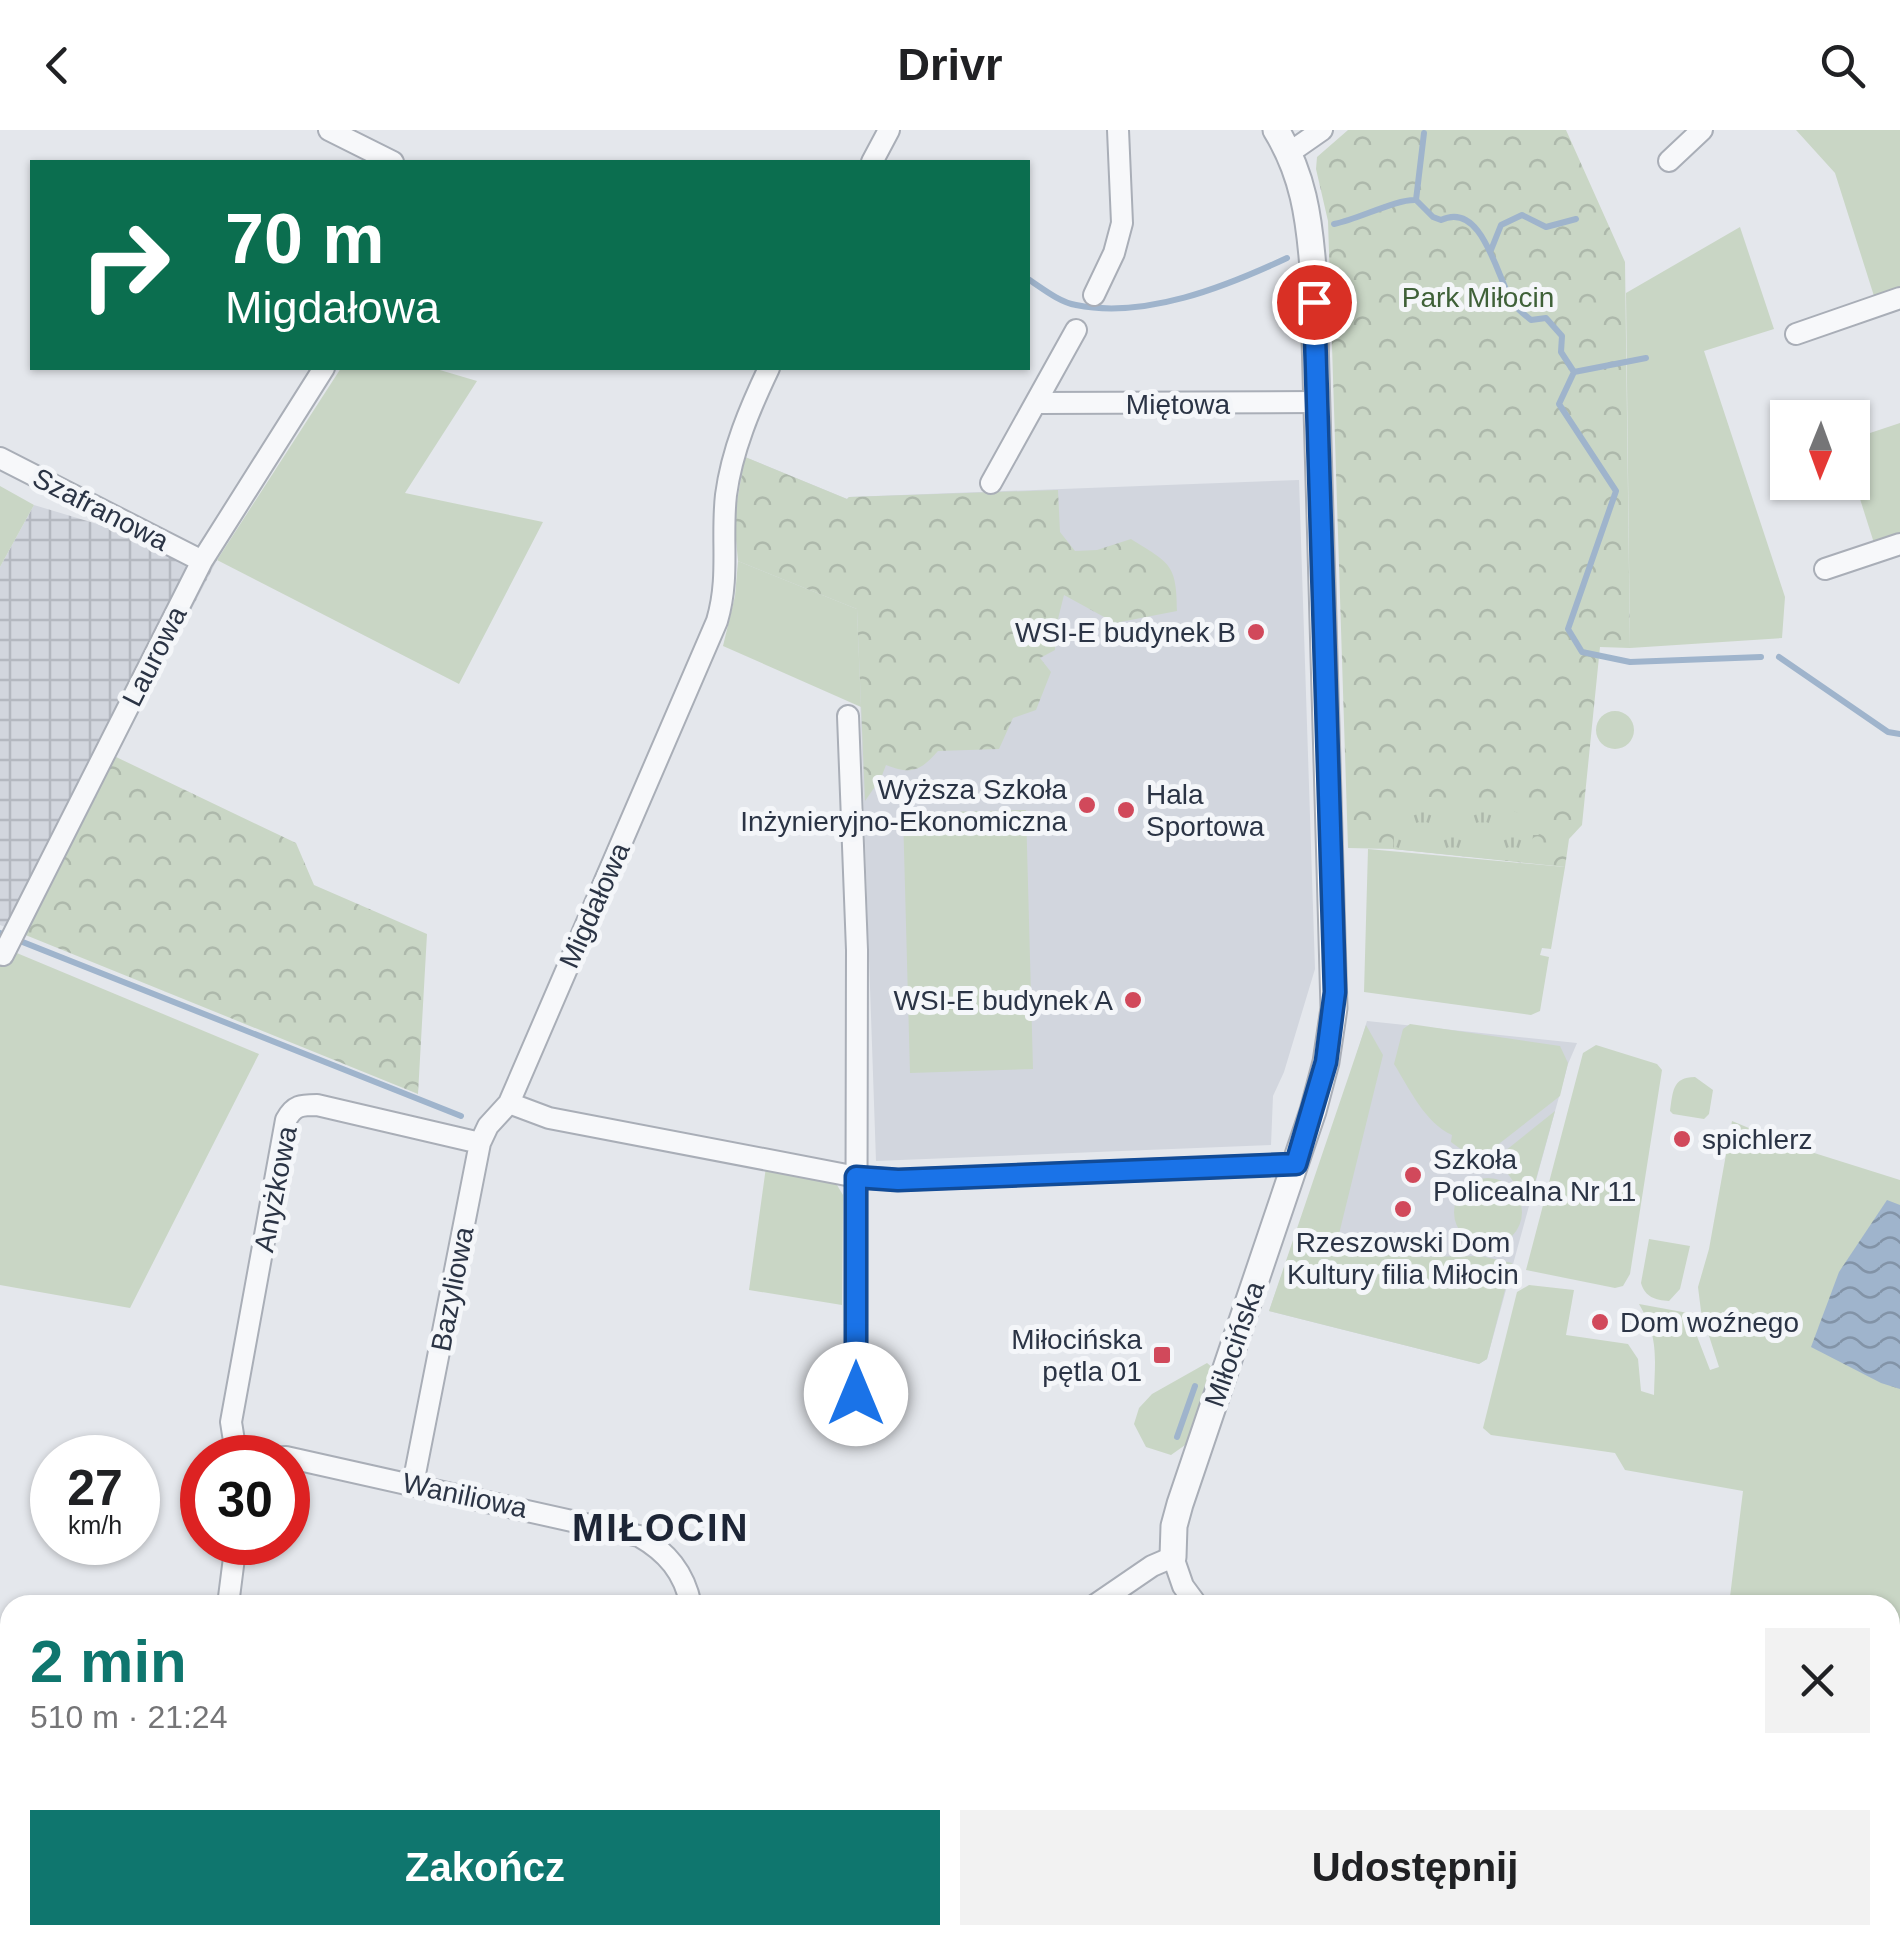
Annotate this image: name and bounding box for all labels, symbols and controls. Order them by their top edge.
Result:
icon: back [30,38,85,93]
icon: search [1815,38,1870,93]
text: Drivr [897,39,1003,90]
icon: right [60,200,190,330]
text: 70 m [225,200,385,278]
pin [1272,260,1357,345]
icon: arrive [1287,275,1342,330]
text: Migdałowa [225,282,440,333]
park label: Park Miłocin [1402,282,1554,313]
street label: Miętowa [1126,389,1231,420]
north arrow [1770,400,1870,500]
map controls [1770,400,1870,500]
street label: Szafranowa [28,462,174,557]
street label: Laurowa [116,601,193,711]
place label: WSI-E budynek B [1015,617,1236,648]
marker: WSI-E budynek B [1245,621,1267,643]
place label: Wyższa Szkoła Inżynieryjno-Ekonomiczna [740,774,1067,837]
place label: Hala Sportowa [1146,779,1265,842]
marker: Wyższa Szkoła Inżynieryjno-Ekonomiczna [1076,794,1098,816]
marker: Hala Sportowa [1115,799,1137,821]
street label: Migdałowa [553,837,636,973]
place label: WSI-E budynek A [894,985,1113,1016]
marker: WSI-E budynek A [1122,989,1144,1011]
street label: Anyżkowa [248,1123,303,1255]
place label: spichlerz [1702,1124,1812,1155]
marker: spichlerz [1671,1128,1693,1150]
place label: Szkoła Policealna Nr 11 [1433,1144,1636,1207]
marker: Szkoła Policealna Nr 11 [1402,1164,1424,1186]
marker: Rzeszowski Dom Kultury filia Miłocin [1392,1198,1414,1220]
street label: Bazyliowa [425,1224,480,1354]
place label: Rzeszowski Dom Kultury filia Miłocin [1287,1227,1519,1290]
street label: Miłocińska [1199,1277,1271,1411]
place label: Dom woźnego [1620,1307,1799,1338]
marker: Dom woźnego [1589,1311,1611,1333]
place label: Miłocińska pętla 01 [1011,1324,1142,1387]
position arrow [804,1342,908,1446]
marker: Miłocińska pętla 01 [1151,1344,1173,1366]
speed limit sign: 30 [180,1435,310,1565]
text: 27 [67,1460,123,1516]
street label: Waniliowa [400,1467,530,1524]
district label: MIŁOCIN [572,1507,750,1549]
text: km/h [68,1511,122,1539]
text: 2 min [30,1628,187,1695]
button: close [1765,1628,1870,1733]
text: 510 m · 21:24 [30,1699,227,1735]
button: Zakończ [30,1810,940,1925]
button: Udostępnij [960,1810,1870,1925]

